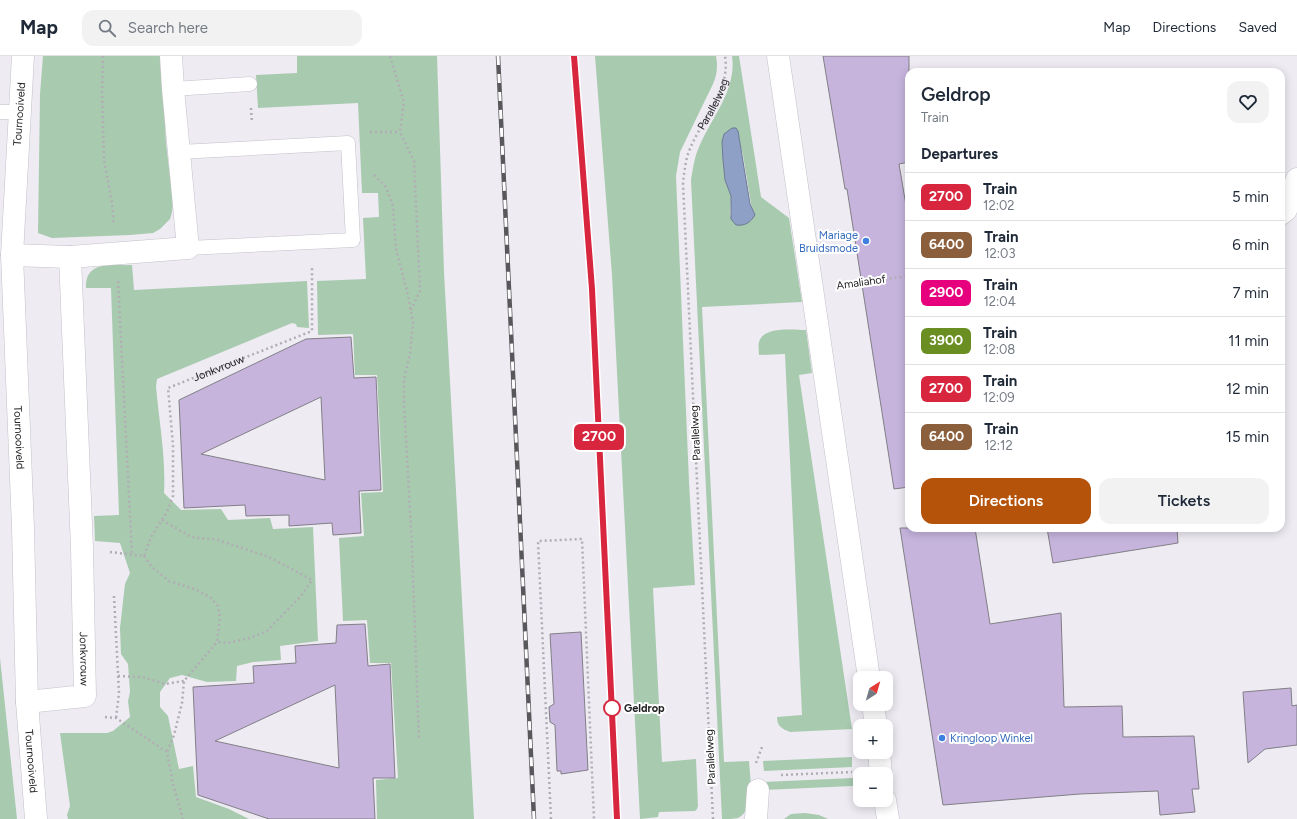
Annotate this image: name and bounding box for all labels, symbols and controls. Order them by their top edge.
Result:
search box [82,10,362,46]
text: Map [20,16,58,39]
icon: search [96,17,118,39]
text: Search here [128,19,208,37]
text: Map [1103,19,1131,36]
text: Directions [1153,19,1216,36]
text: Saved [1238,19,1277,36]
street label: Parallelweg [695,77,731,132]
button: heart [1227,81,1269,123]
street label: Tournooiveld [11,82,28,146]
text: Geldrop [921,83,991,106]
text: Train [921,110,949,125]
text: Departures [921,145,998,163]
text: Train [983,180,1017,198]
text: 2700 [929,188,963,205]
text: 5 min [1232,188,1269,206]
text: 12:02 [983,198,1015,213]
text: Train [984,228,1018,246]
place label: Mariage Bruidsmode [799,229,858,255]
marker: Mariage Bruidsmode [861,236,871,246]
text: 6400 [929,236,964,253]
text: 6 min [1232,236,1269,254]
text: 12:03 [984,246,1015,261]
street label: Amaliahof [836,272,887,292]
text: Train [983,276,1018,294]
text: 2900 [929,284,963,301]
text: 7 min [1233,284,1269,302]
text: 12:04 [983,294,1016,309]
text: Train [983,324,1017,342]
text: 3900 [929,332,963,349]
text: 11 min [1228,332,1269,350]
text: 12:08 [983,342,1015,357]
street label: Jonkvrouw [191,352,247,384]
text: Train [983,372,1017,390]
text: 2700 [929,380,963,397]
text: 12 min [1226,380,1269,398]
text: 12:09 [983,390,1015,405]
street label: Parallelweg [688,405,703,461]
street label: Tournooiveld [11,406,27,470]
text: Train [984,420,1018,438]
line badge: 2700 [571,424,627,450]
text: 2700 [582,428,616,445]
text: 6400 [929,428,964,445]
text: 15 min [1226,428,1269,446]
text: 12:12 [984,438,1013,453]
button: Directions [921,478,1091,524]
button: Tickets [1099,478,1269,524]
street label: Jonkvrouw [77,632,91,686]
north arrow [853,671,893,711]
map controls [853,671,893,807]
marker: Geldrop [603,699,621,717]
place label: Geldrop [624,702,665,715]
button: + [853,719,893,759]
street label: Tournooiveld [22,729,40,794]
street label: Parallelweg [703,729,718,785]
place label: Kringloop Winkel [950,732,1033,745]
marker: Kringloop Winkel [937,733,947,743]
button: − [853,767,893,807]

